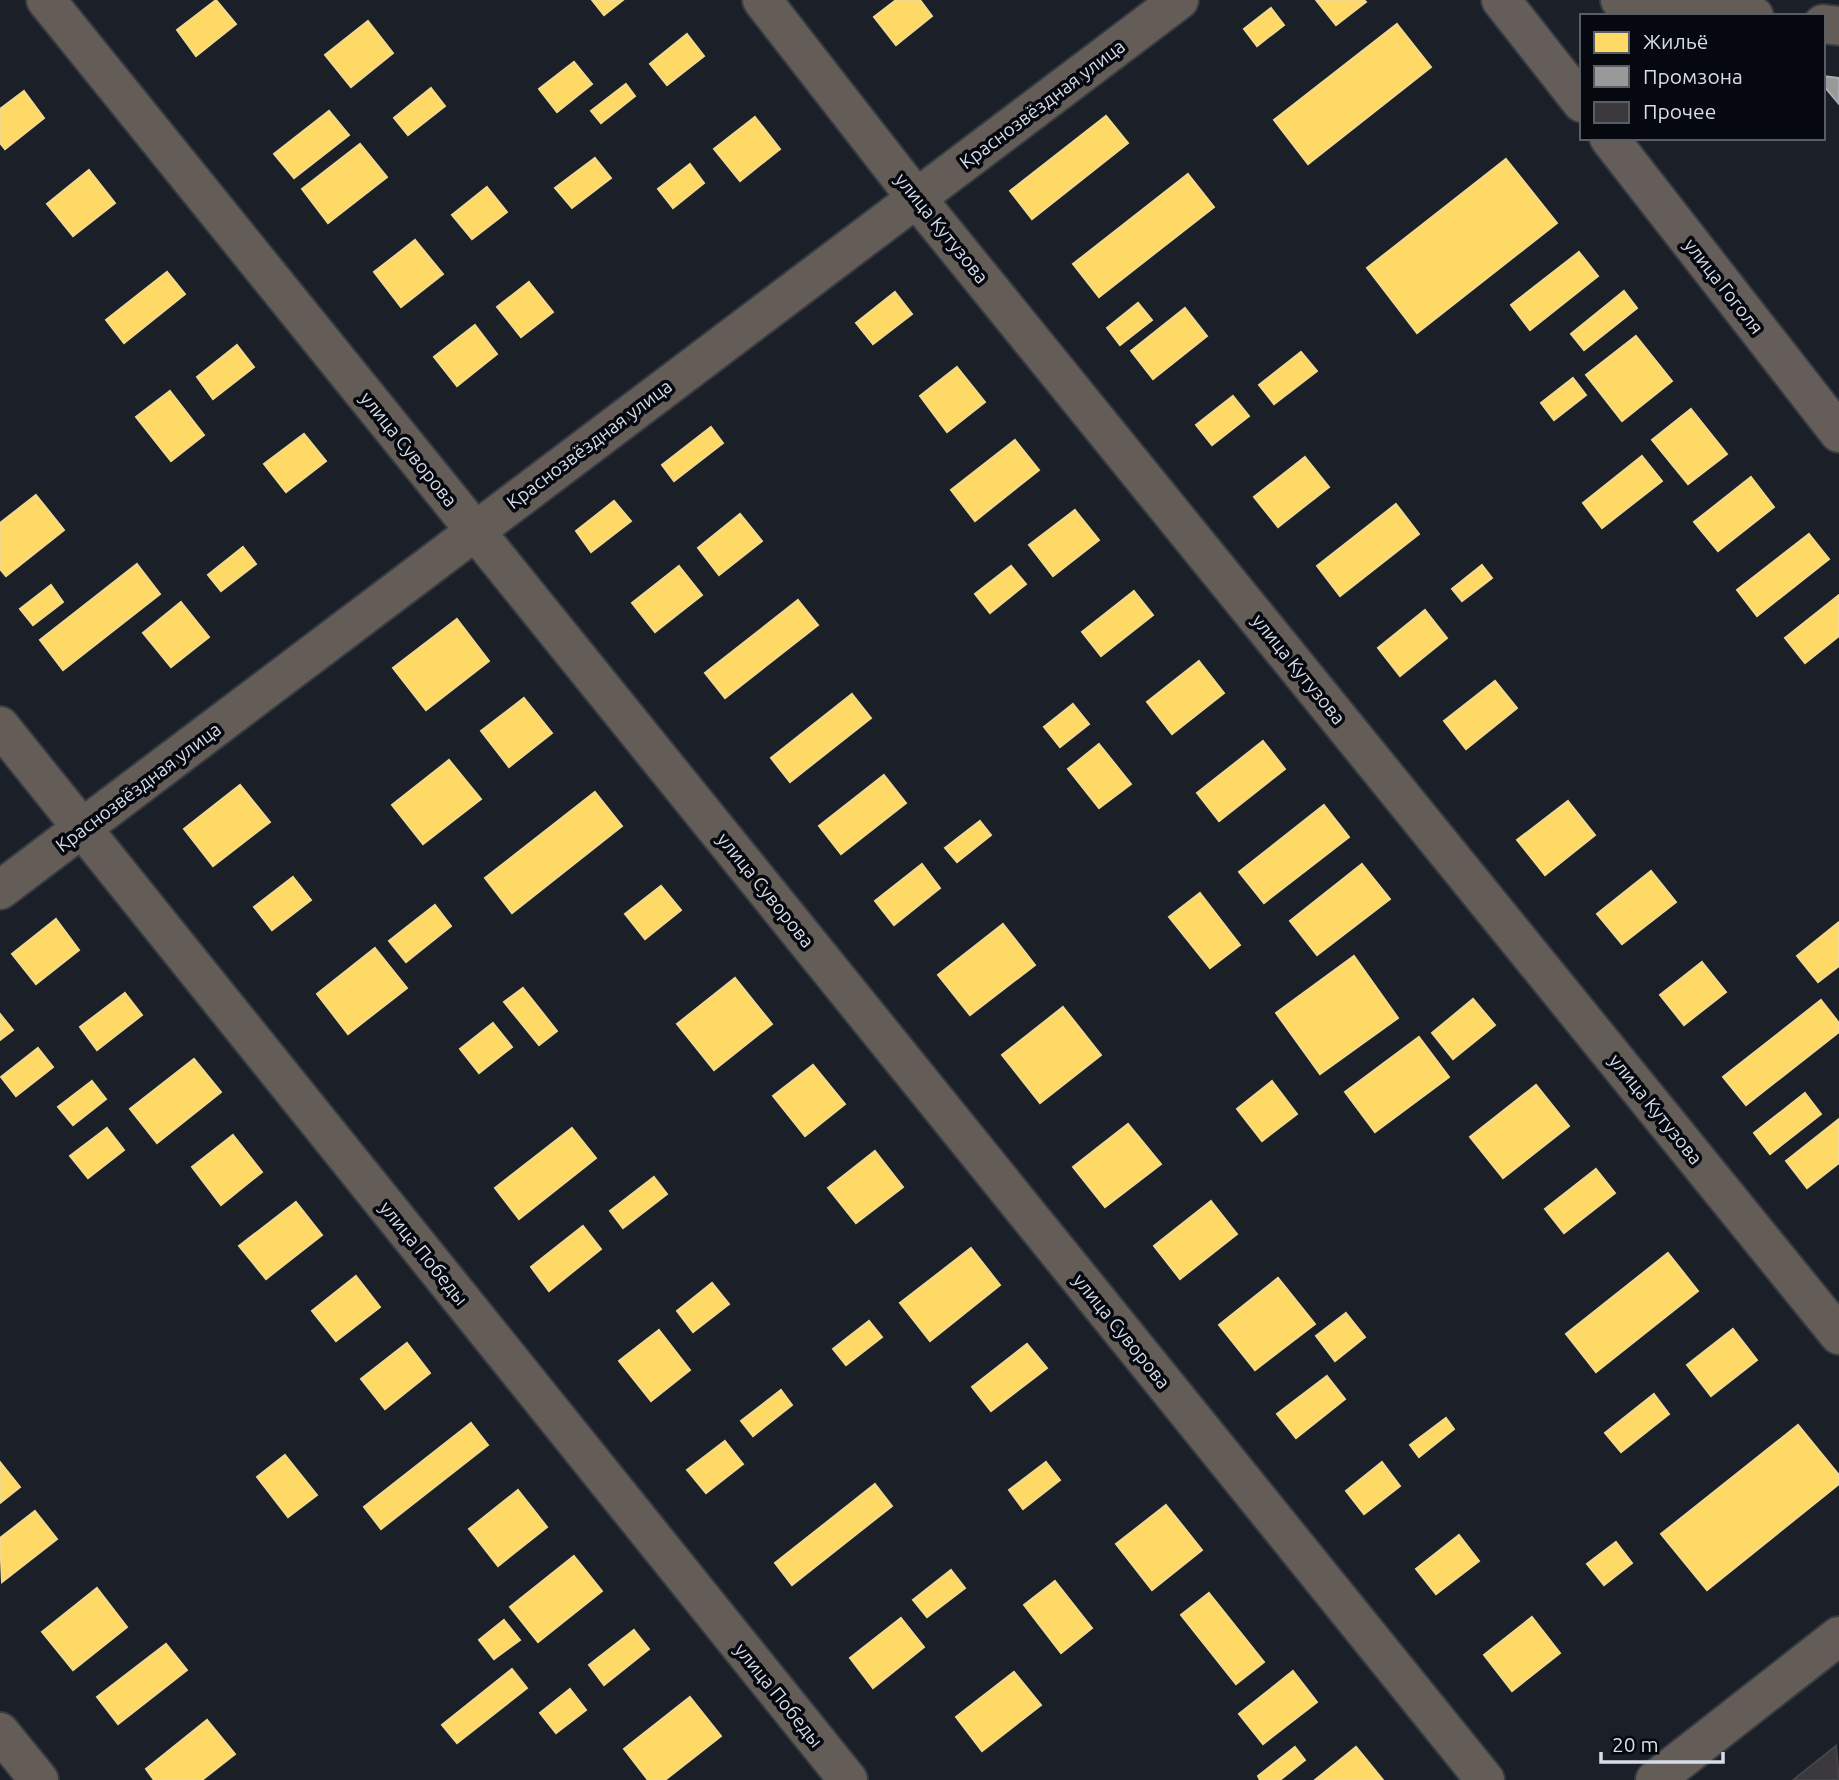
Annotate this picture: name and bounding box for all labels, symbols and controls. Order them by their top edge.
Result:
legend [1580,14,1825,140]
text: Жильё [1643,29,1708,53]
street label: Краснозвёздная улица [955,35,1129,173]
text: Промзона [1643,64,1743,88]
text: Прочее [1643,99,1716,123]
street label: улица Кутузова [891,169,993,287]
street label: улица Гоголя [1680,234,1768,338]
street label: Краснозвёздная улица [502,375,676,513]
street label: улица Суворова [356,387,462,511]
street label: улица Кутузова [1248,610,1350,728]
street label: Краснозвёздная улица [51,718,225,856]
street label: улица Суворова [713,828,819,952]
street label: улица Кутузова [1605,1050,1707,1168]
street label: улица Победы [375,1197,473,1309]
street label: улица Суворова [1069,1269,1175,1393]
street label: улица Победы [730,1639,828,1751]
scale bar [1601,1720,1724,1764]
text: 20 m [1612,1732,1659,1756]

